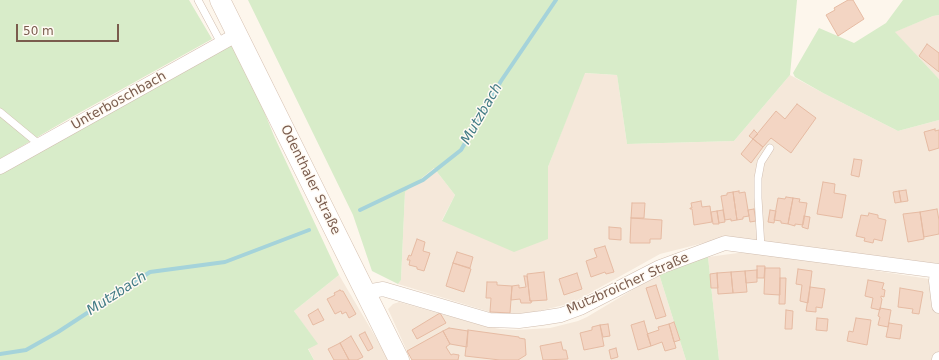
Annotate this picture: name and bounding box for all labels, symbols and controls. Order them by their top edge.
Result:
scale bar [18,16,121,42]
text: 50 m [23,24,54,38]
street label: Unterboschbach [69,68,169,134]
water label: Mutzbach [458,80,506,148]
street label: Odenthaler Straße [277,123,343,237]
street label: Mutzbroicher Straße [565,250,691,318]
water label: Mutzbach [84,268,150,320]

